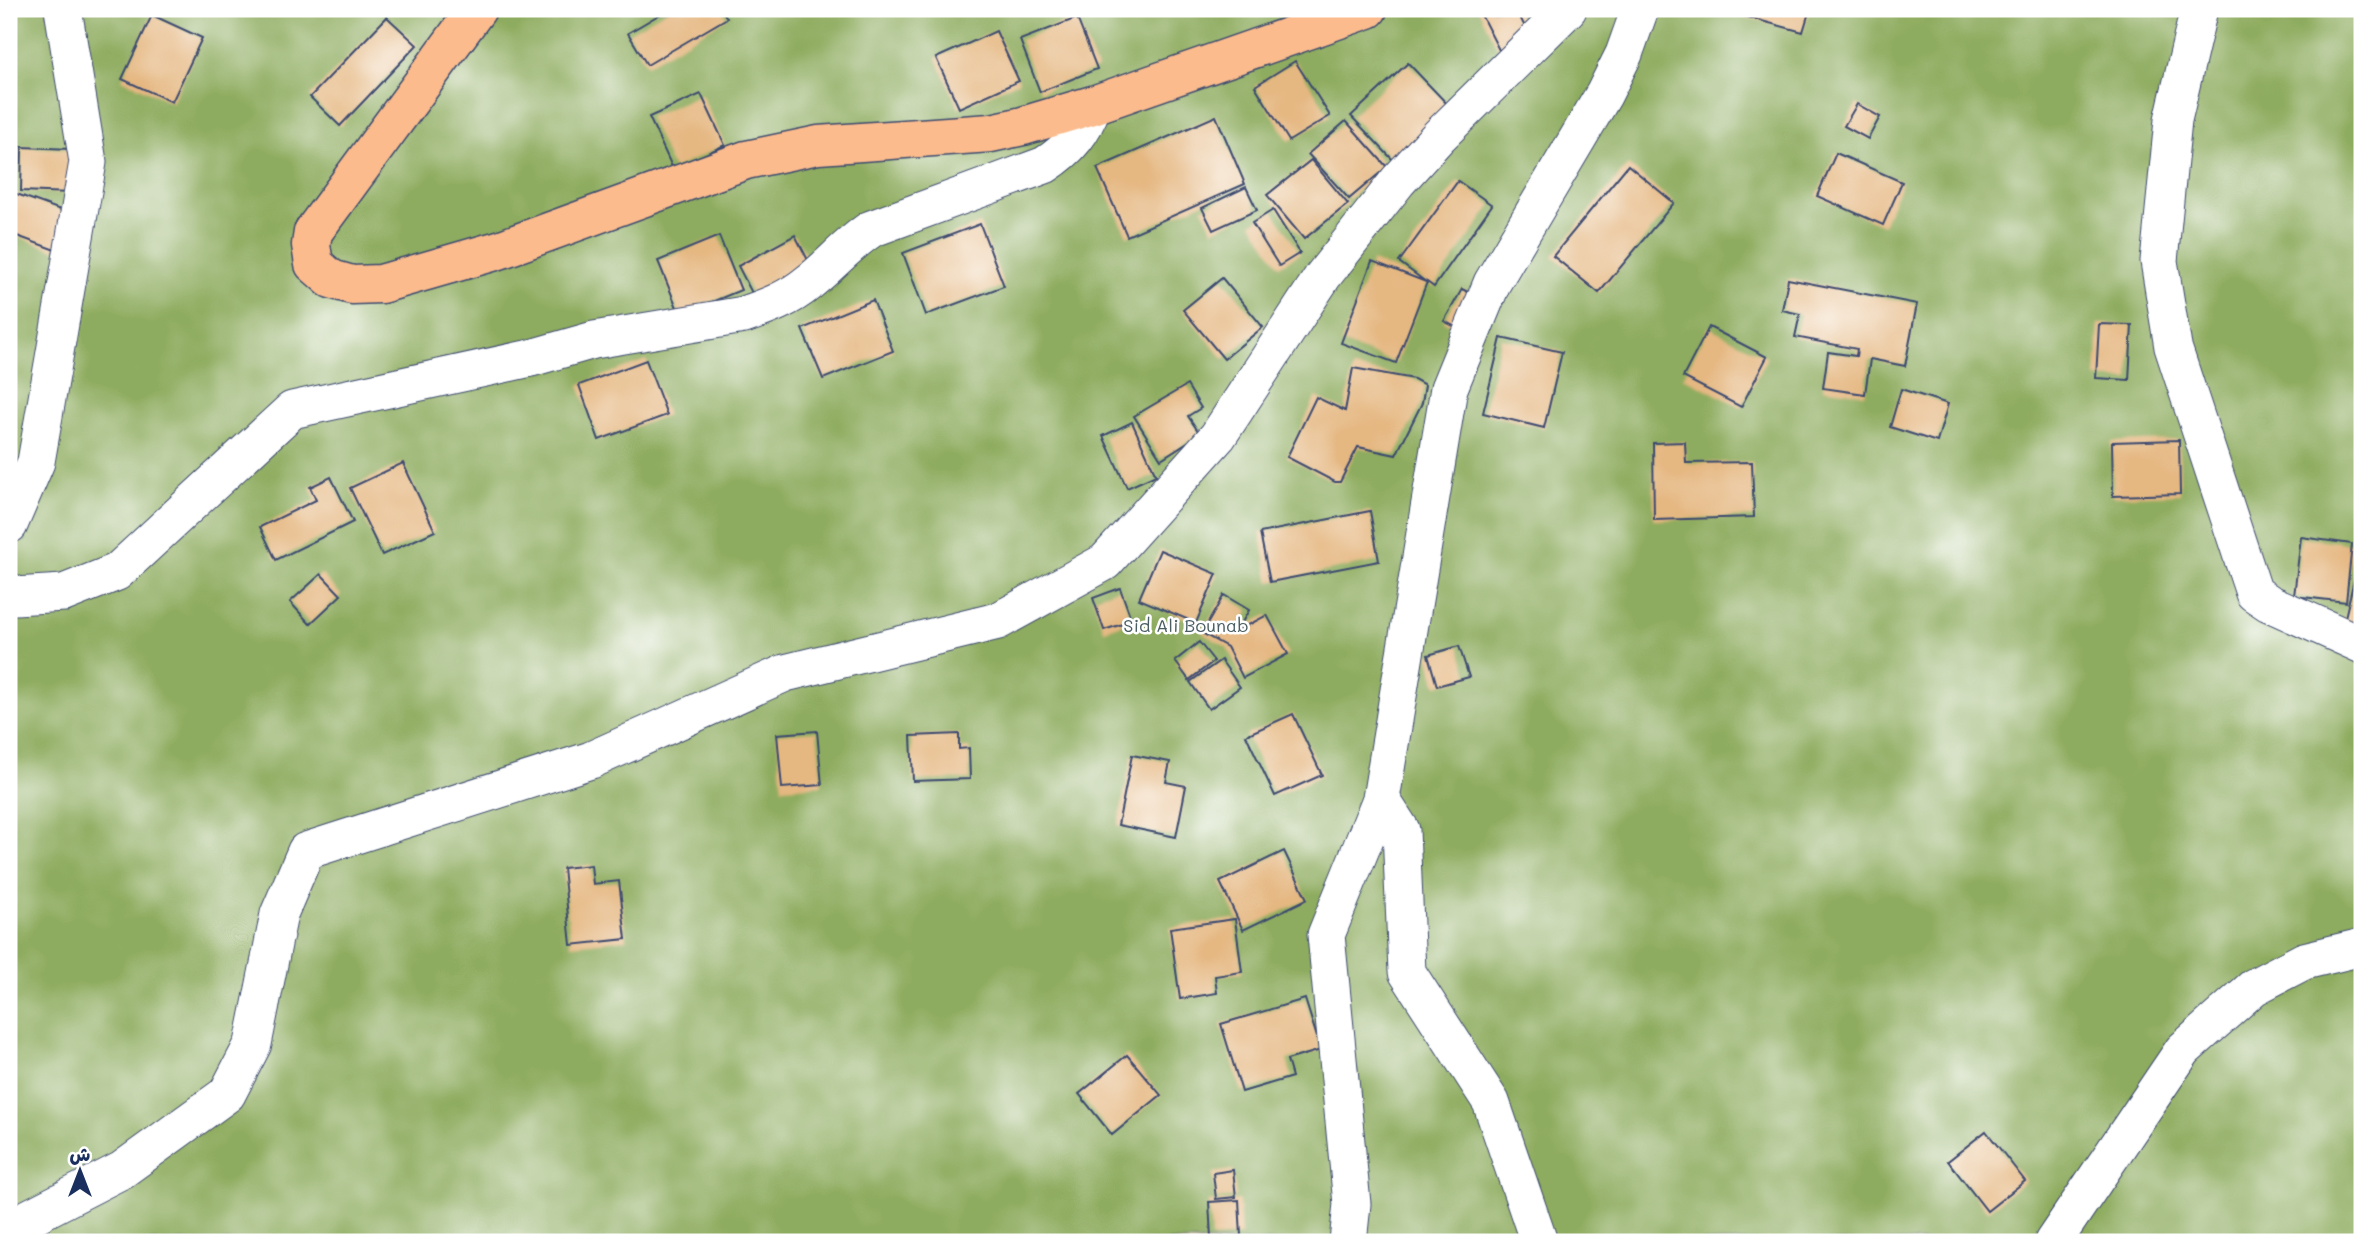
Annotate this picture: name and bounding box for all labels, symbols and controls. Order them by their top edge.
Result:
park label: Sid Ali Bounab [1123,613,1249,637]
north arrow [46,1136,116,1206]
text: ش [70,1141,91,1166]

